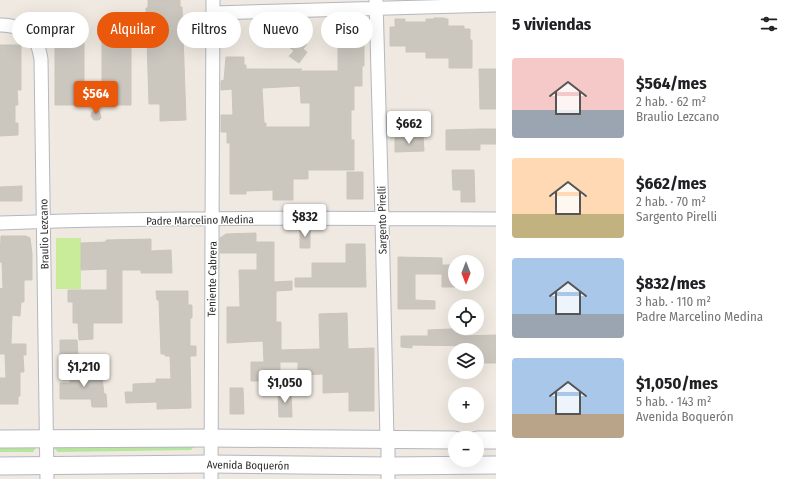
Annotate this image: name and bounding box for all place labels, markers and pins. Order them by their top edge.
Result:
pin: $564 [72,81,120,115]
pin: $662 [385,111,433,145]
pin: $832 [281,204,329,238]
pin: $1,210 [51,354,117,388]
pin: $1,050 [252,370,318,404]

